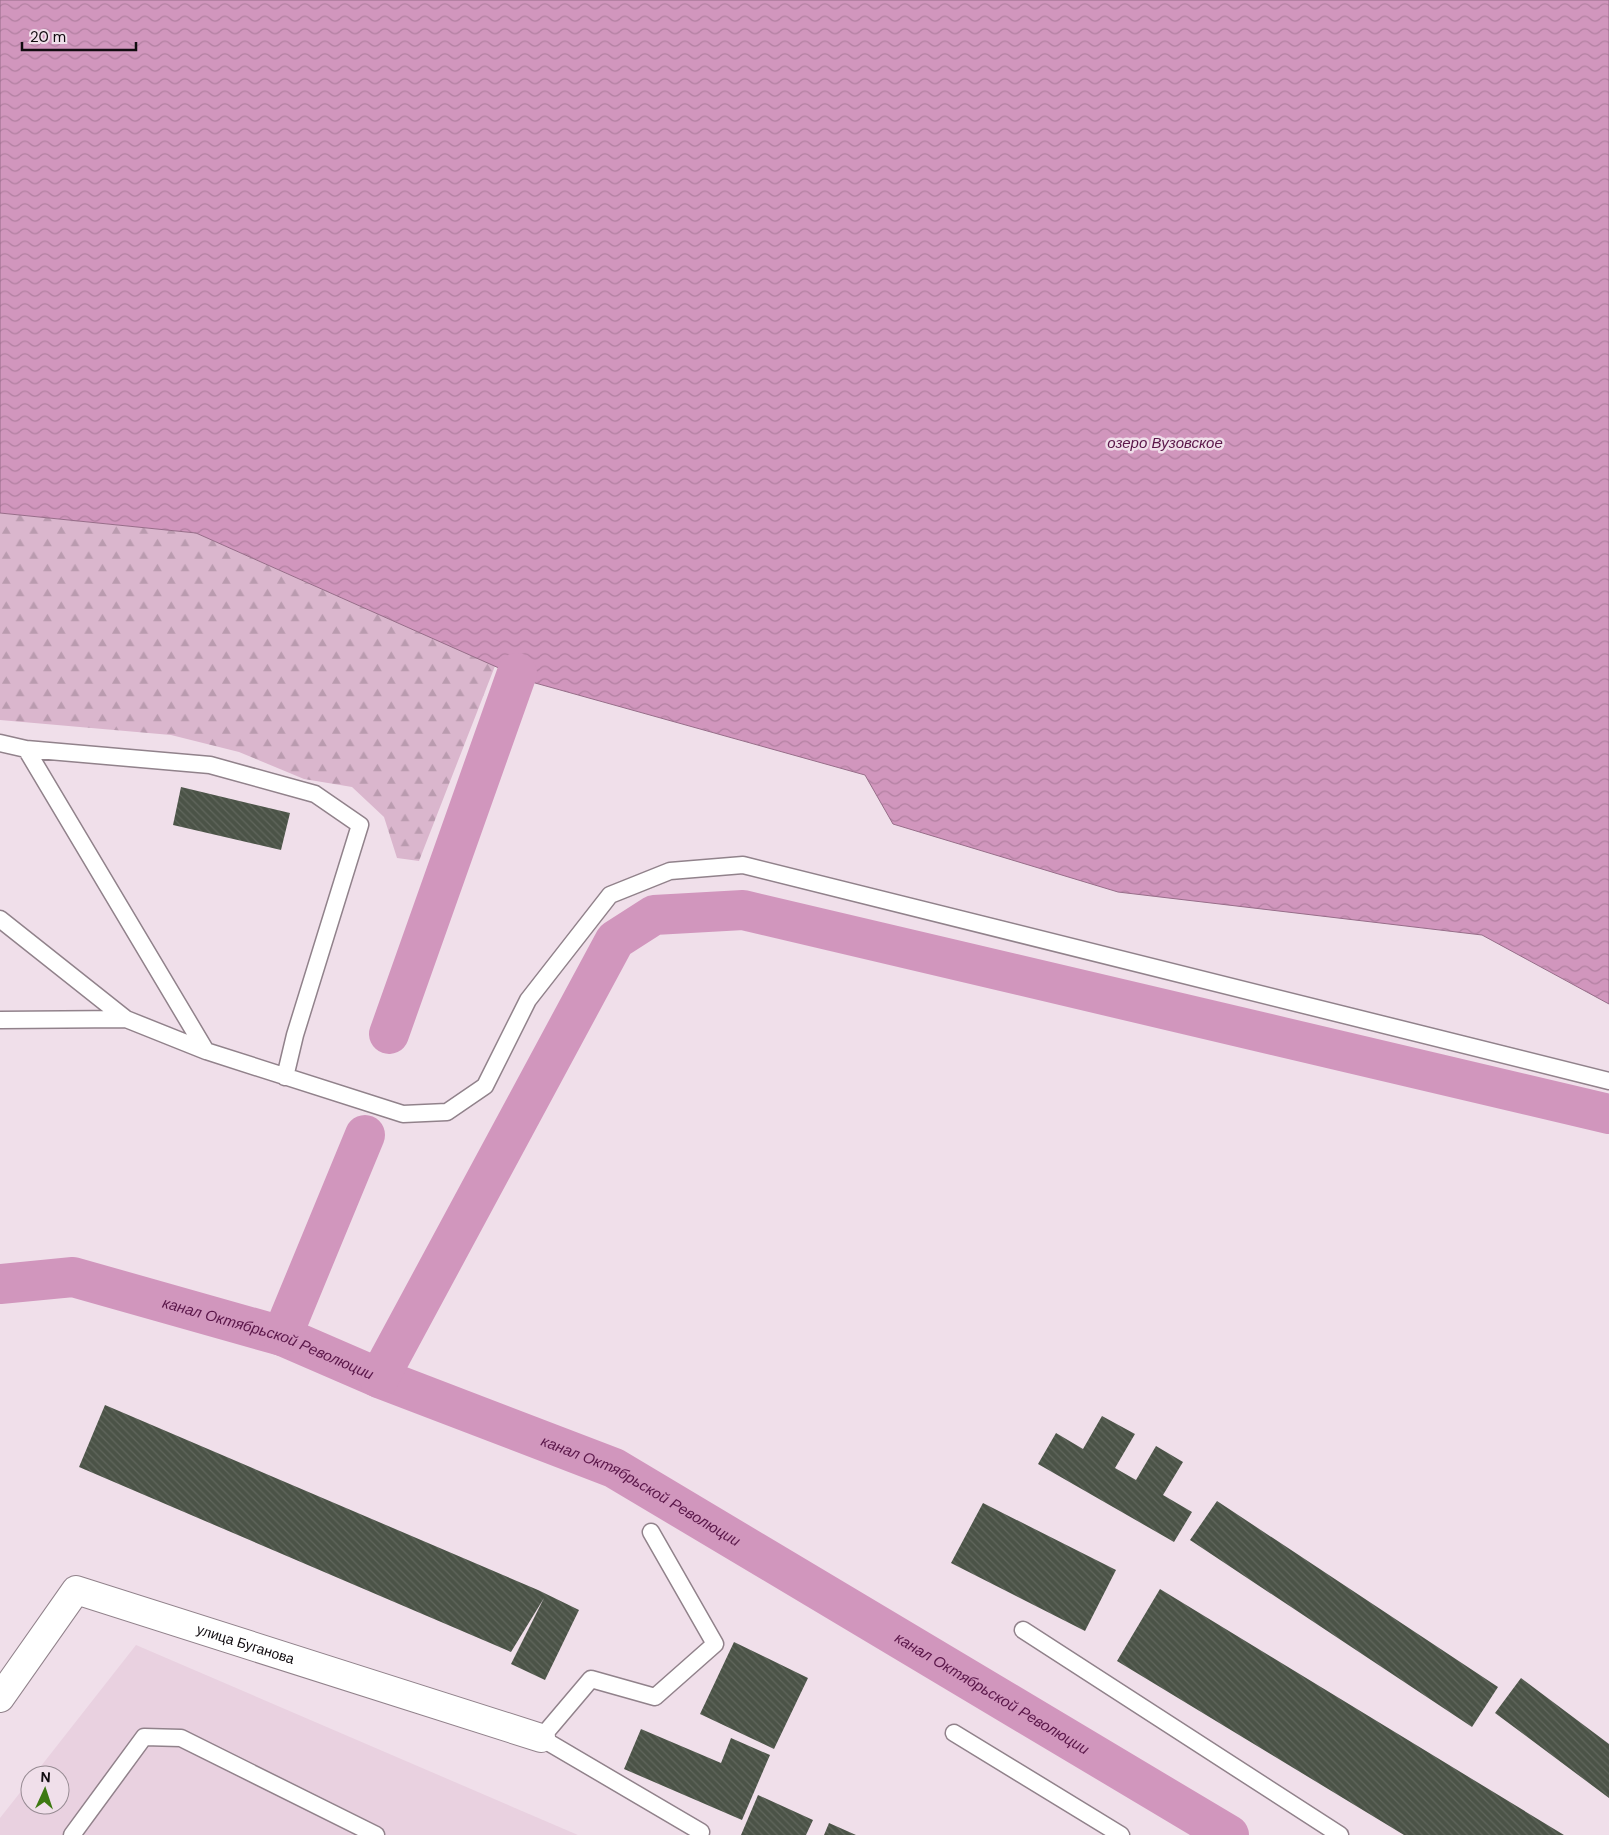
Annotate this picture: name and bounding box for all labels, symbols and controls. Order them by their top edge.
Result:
scale bar [22,20,136,52]
text: 20 m [30,27,66,47]
water label: озеро Вузовское [1107,433,1223,453]
water label: канал Октябрьской Революции [160,1293,377,1385]
water label: канал Октябрьской Революции [538,1431,745,1552]
street label: улица Буганова [195,1620,297,1668]
water label: канал Октябрьской Революции [891,1628,1093,1760]
north arrow [20,1765,70,1815]
text: N [40,1768,51,1786]

